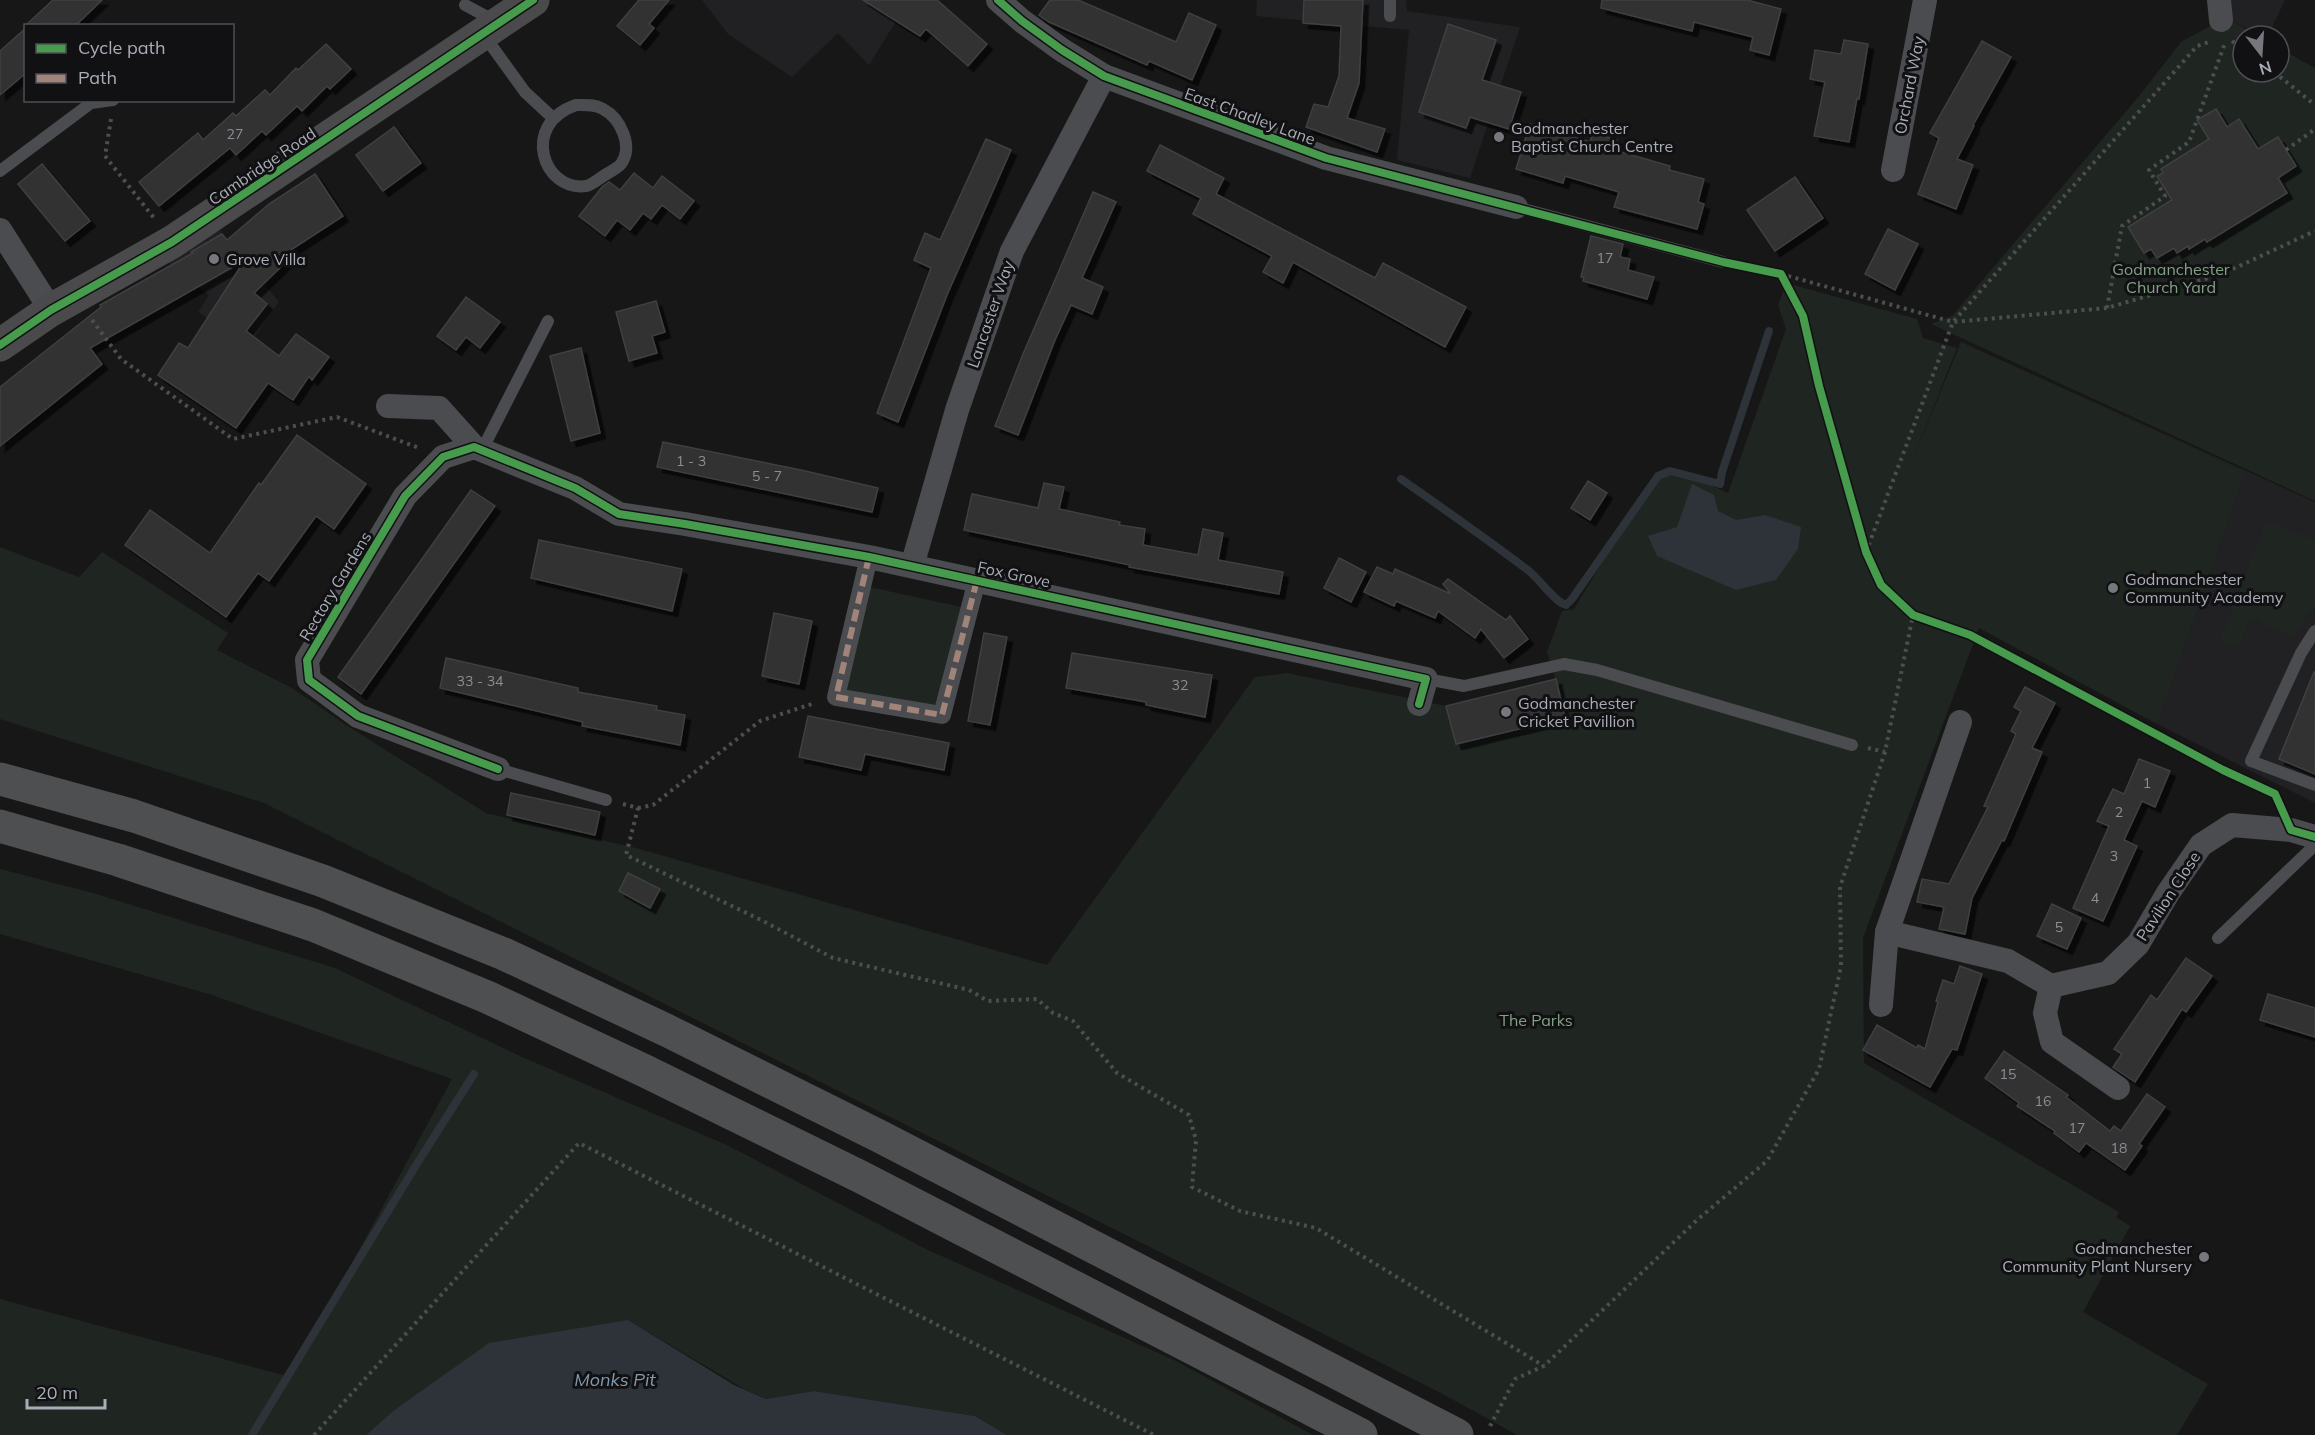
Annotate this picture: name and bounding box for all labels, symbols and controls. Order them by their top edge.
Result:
legend [24,24,234,102]
north arrow [2231,24,2291,84]
street label: Orchard Way [1890,34,1928,136]
text: Cycle path [78,36,165,59]
text: N [2257,57,2274,80]
text: Path [78,66,117,89]
street label: East Chadley Lane [1182,83,1318,149]
place label: Godmanchester Baptist Church Centre [1511,118,1673,156]
street label: Cambridge Road [205,123,319,209]
house number: 27 [227,125,243,143]
marker: Godmanchester Baptist Church Centre [1492,130,1506,144]
place label: Grove Villa [226,249,306,269]
house number: 17 [1597,249,1613,267]
marker: Grove Villa [207,252,221,266]
street label: Lancaster Way [962,257,1018,370]
park label: Godmanchester Church Yard [2112,259,2230,297]
house number: 1 - 3 [676,452,706,470]
house number: 5 - 7 [752,467,782,485]
street label: Rectory Gardens [295,528,375,644]
street label: Fox Grove [976,557,1052,591]
place label: Godmanchester Community Academy [2125,569,2284,607]
marker: Godmanchester Community Academy [2106,581,2120,595]
house number: 33 - 34 [457,672,504,690]
house number: 32 [1172,676,1188,694]
place label: Godmanchester Cricket Pavillion [1518,693,1636,731]
marker: Godmanchester Cricket Pavillion [1499,705,1513,719]
house number: 1 [2143,774,2151,792]
house number: 2 [2115,803,2123,821]
house number: 3 [2110,847,2118,865]
street label: Pavilion Close [2132,847,2204,945]
house number: 4 [2091,889,2100,907]
house number: 5 [2055,918,2063,936]
park label: The Parks [1499,1010,1573,1030]
house number: 15 [2000,1065,2016,1083]
house number: 16 [2035,1092,2051,1110]
house number: 17 [2069,1119,2085,1137]
house number: 18 [2111,1139,2127,1157]
place label: Godmanchester Community Plant Nursery [2002,1238,2192,1276]
marker: Godmanchester Community Plant Nursery [2197,1250,2211,1264]
water label: Monks Pit [574,1368,656,1391]
scale bar [27,1372,105,1410]
text: 20 m [36,1381,78,1404]

